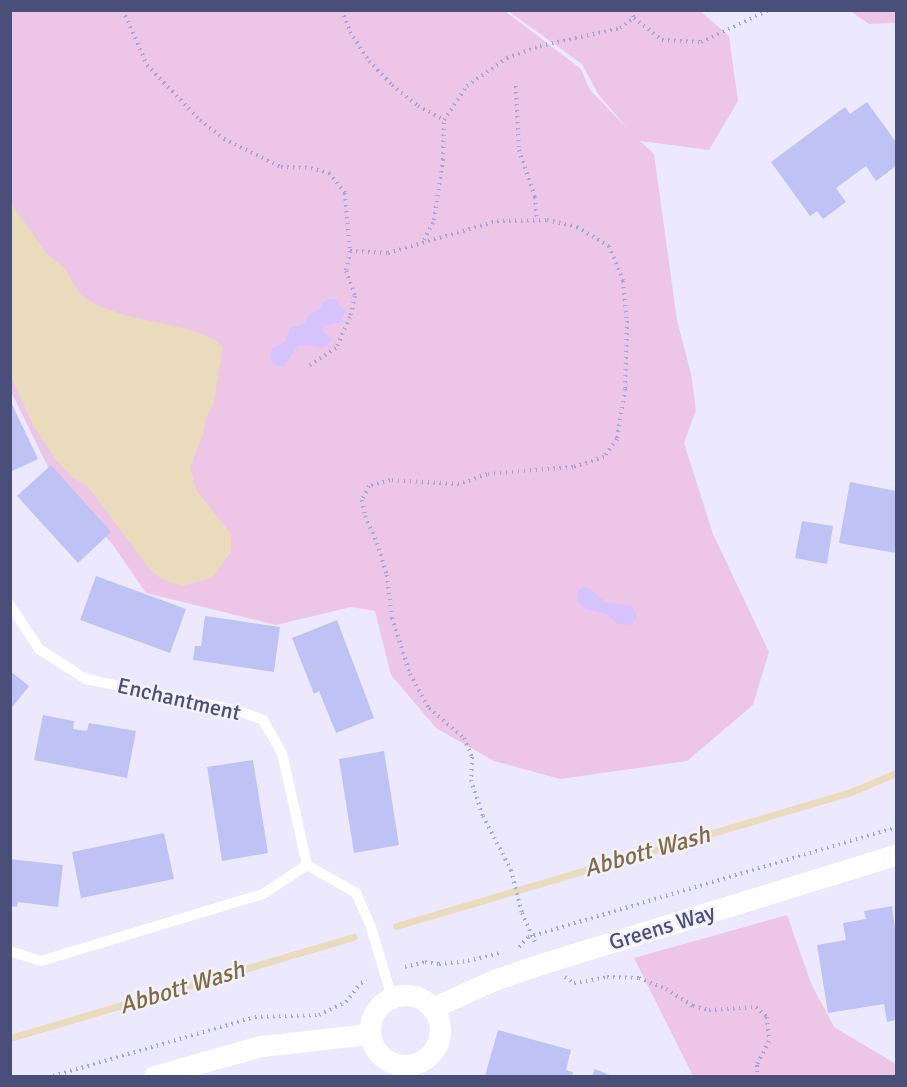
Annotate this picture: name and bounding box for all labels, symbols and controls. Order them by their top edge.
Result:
street label: Enchantment [115,672,243,726]
water label: Abbott Wash [581,820,713,884]
street label: Greens Way [606,898,718,956]
water label: Abbott Wash [116,955,248,1021]

